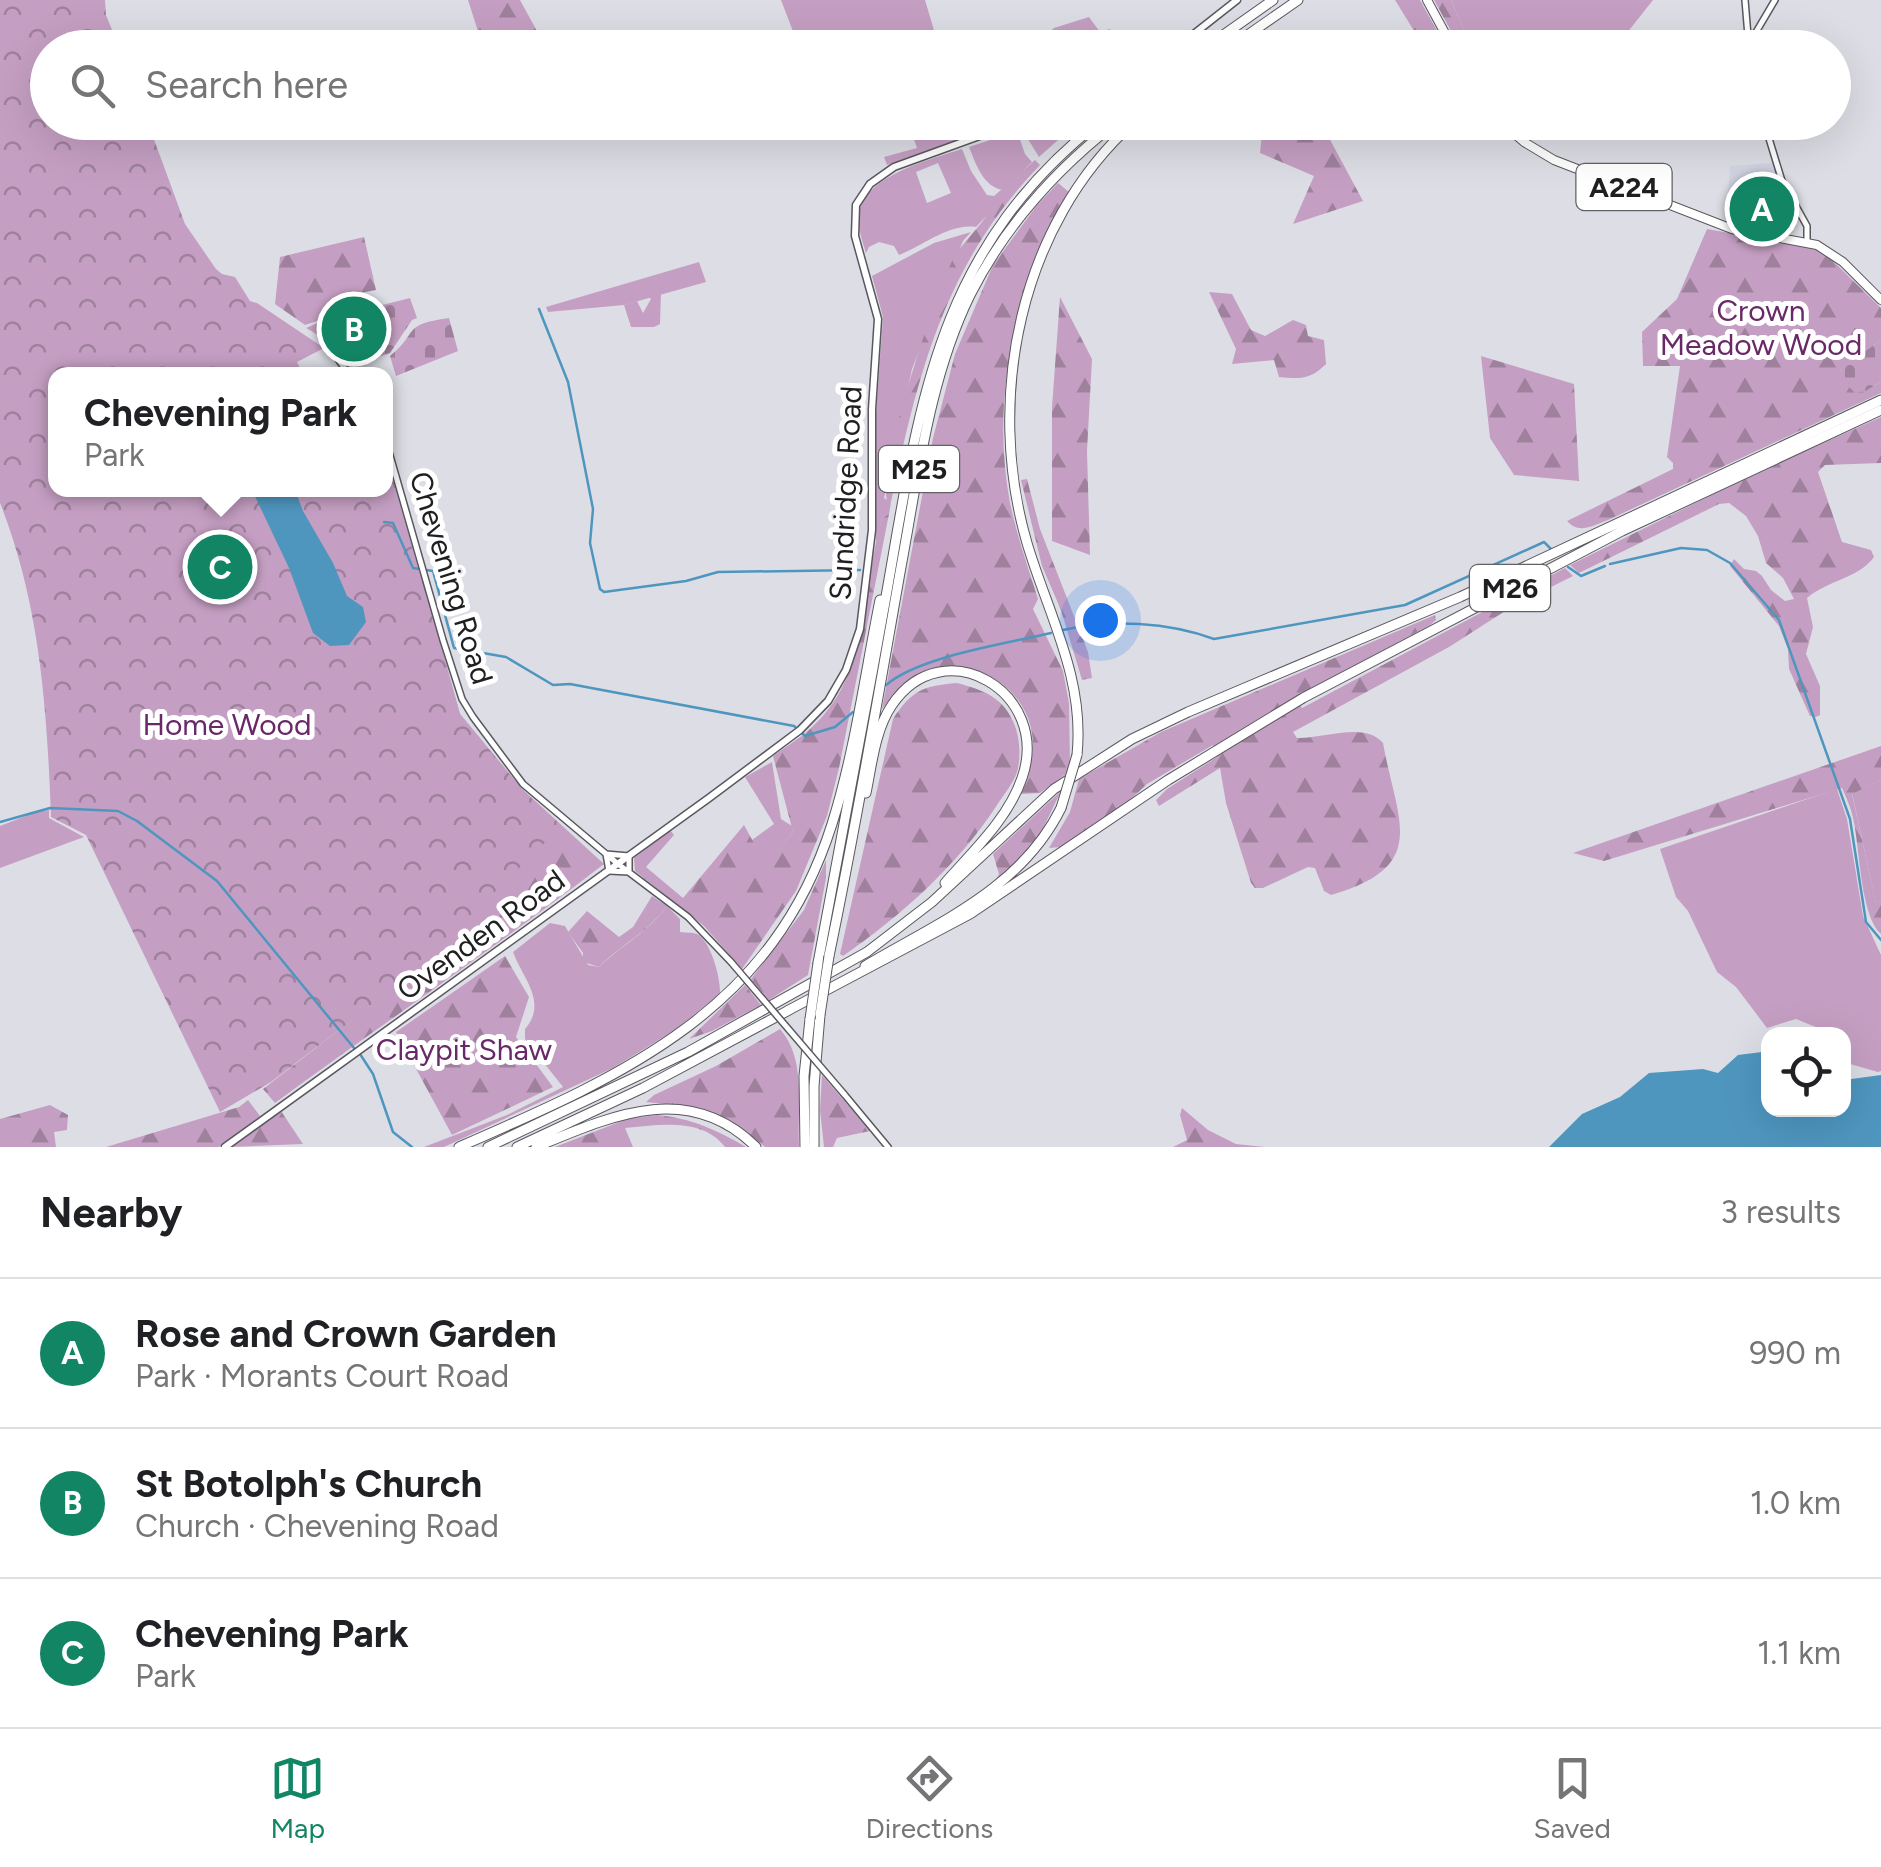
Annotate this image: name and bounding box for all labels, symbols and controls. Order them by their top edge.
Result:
search box [30,30,1851,140]
icon: search [65,58,120,113]
text: Search here [145,62,348,108]
road number: A224 [1576,164,1672,210]
pin: A [1730,172,1794,246]
pin: B [322,292,386,366]
park label: Crown Meadow Wood [1660,292,1862,363]
popup [48,367,393,497]
street label: Sundridge Road [821,385,870,601]
text: Chevening Park [84,390,357,436]
text: Park [84,436,145,474]
road number: M25 [879,446,959,492]
street label: Chevening Road [402,467,501,689]
pin: C [188,530,252,604]
road number: M26 [1470,565,1550,611]
your location [1075,595,1126,646]
park label: Home Wood [142,706,312,743]
street label: Ovenden Road [389,861,572,1008]
map controls [1761,1027,1851,1117]
button: locate [1761,1027,1851,1117]
park label: Claypit Shaw [376,1031,553,1068]
text: Nearby [40,1187,182,1238]
text: 3 results [1721,1193,1841,1231]
text: Rose and Crown Garden [135,1311,557,1357]
text: A [61,1334,84,1372]
text: 990 m [1749,1334,1841,1372]
text: Park · Morants Court Road [135,1357,509,1395]
text: St Botolph's Church [135,1461,482,1507]
text: B [63,1484,82,1522]
text: 1.0 km [1750,1484,1841,1522]
text: Church · Chevening Road [135,1507,499,1545]
text: Chevening Park [135,1611,409,1657]
text: C [61,1634,84,1672]
text: 1.1 km [1757,1634,1841,1672]
text: Park [135,1657,196,1695]
tab: Map [270,1751,325,1845]
tab: Directions [866,1751,993,1845]
tab: Saved [1534,1751,1611,1845]

